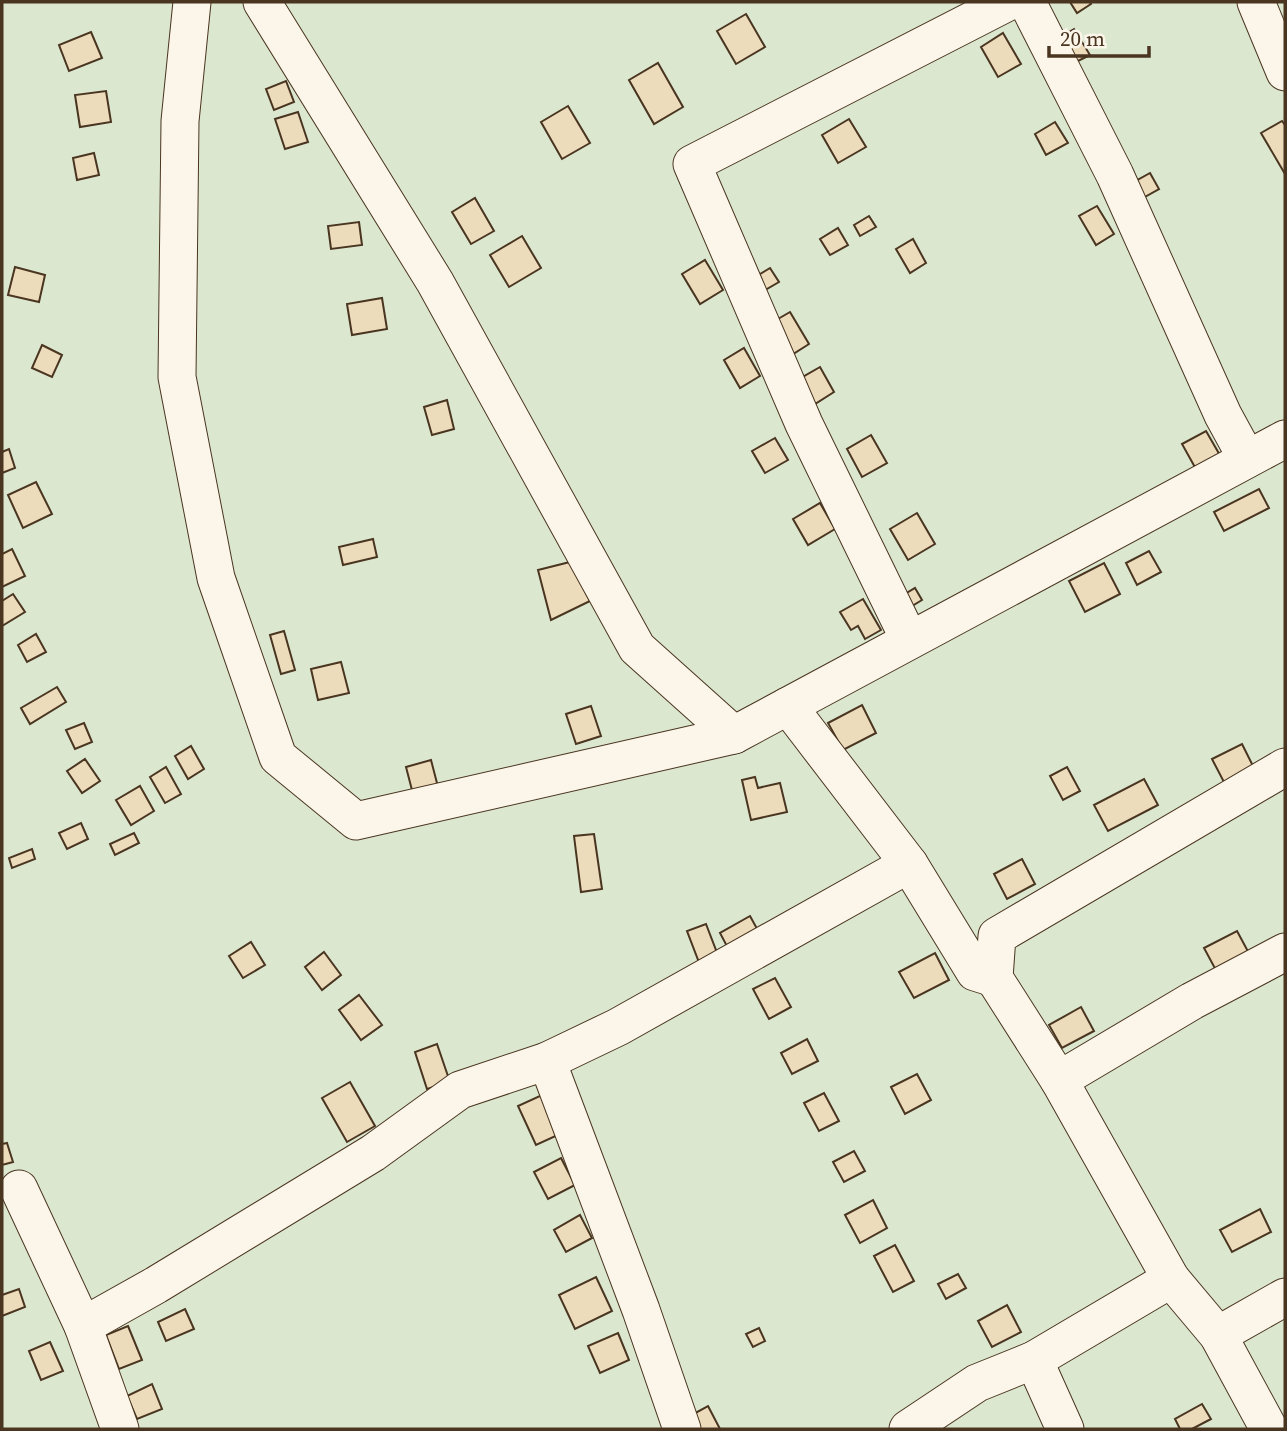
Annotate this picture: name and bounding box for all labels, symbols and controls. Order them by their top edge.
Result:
scale bar [1049,14,1149,58]
text: 20 m [1060,24,1105,53]

